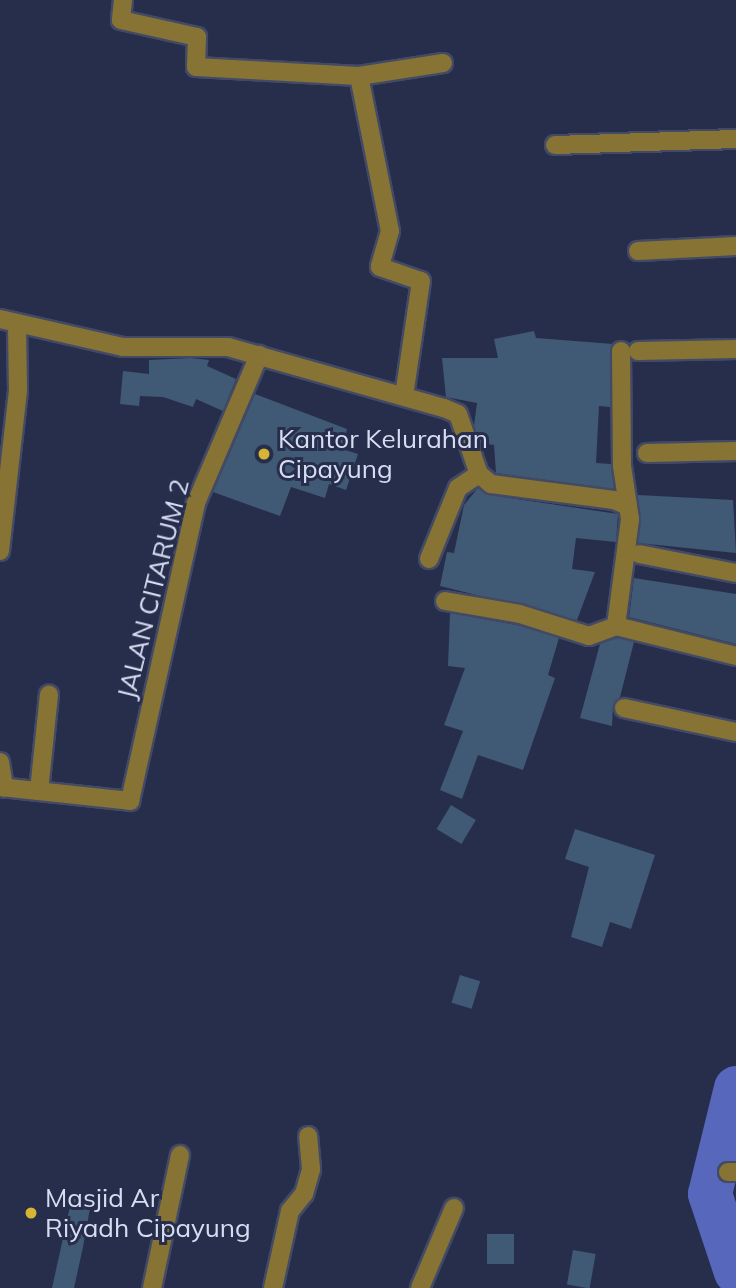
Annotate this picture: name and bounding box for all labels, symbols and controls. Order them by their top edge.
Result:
place label: Kantor Kelurahan Cipayung [278,423,488,485]
marker: Kantor Kelurahan Cipayung [256,446,272,462]
street label: JALAN CITARUM 2 [111,476,195,702]
place label: Masjid Ar Riyadh Cipayung [45,1182,251,1244]
marker: Masjid Ar Riyadh Cipayung [23,1205,39,1221]

